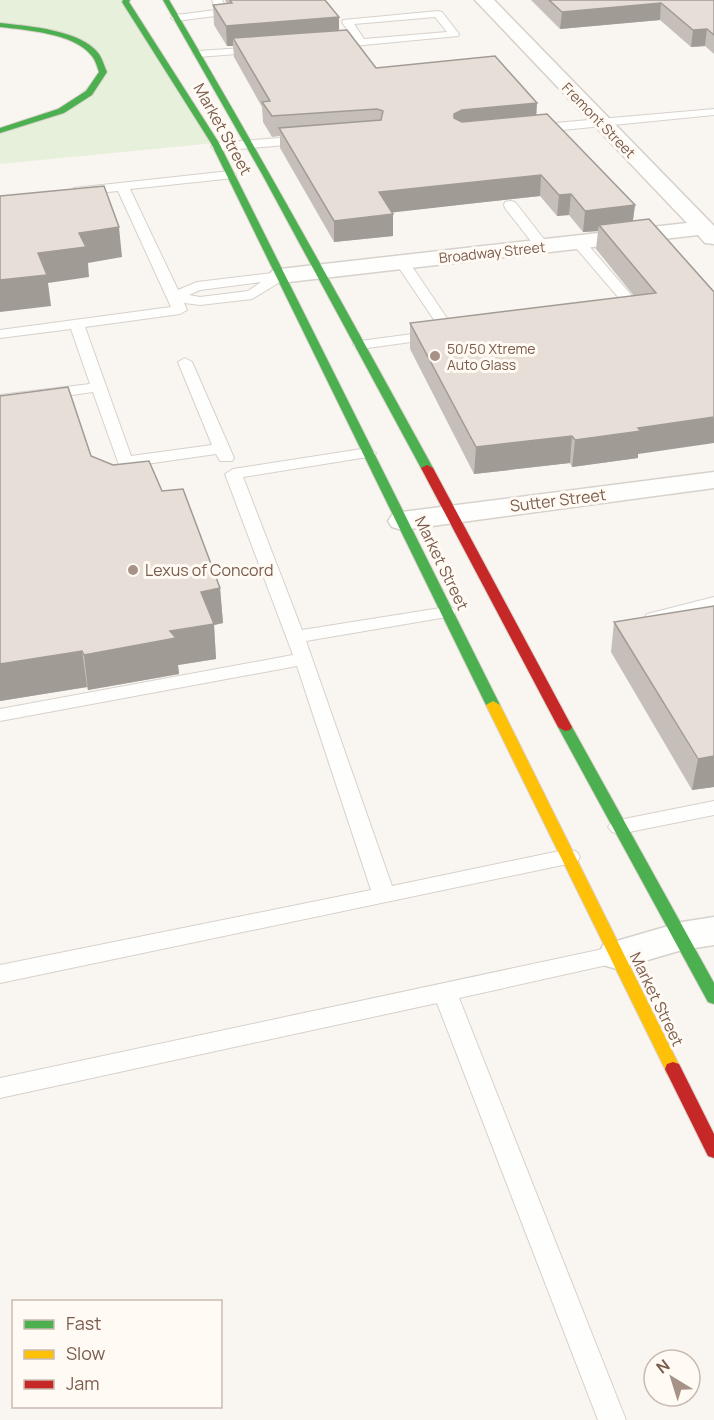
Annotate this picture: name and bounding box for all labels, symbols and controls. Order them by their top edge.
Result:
street label: Fremont Street [558,78,640,162]
street label: Market Street [189,79,257,179]
street label: Broadway Street [438,237,547,267]
place label: 50/50 Xtreme Auto Glass [447,339,535,374]
marker: 50/50 Xtreme Auto Glass [428,349,442,363]
street label: Sutter Street [509,483,607,517]
street label: Market Street [410,512,474,614]
place label: Lexus of Concord [145,559,274,581]
marker: Lexus of Concord [126,563,140,577]
street label: Market Street [625,948,689,1050]
legend [12,1300,222,1408]
text: Fast [66,1311,101,1335]
text: Slow [66,1341,106,1365]
north arrow [642,1348,702,1408]
text: N [651,1354,674,1378]
text: Jam [66,1371,100,1395]

